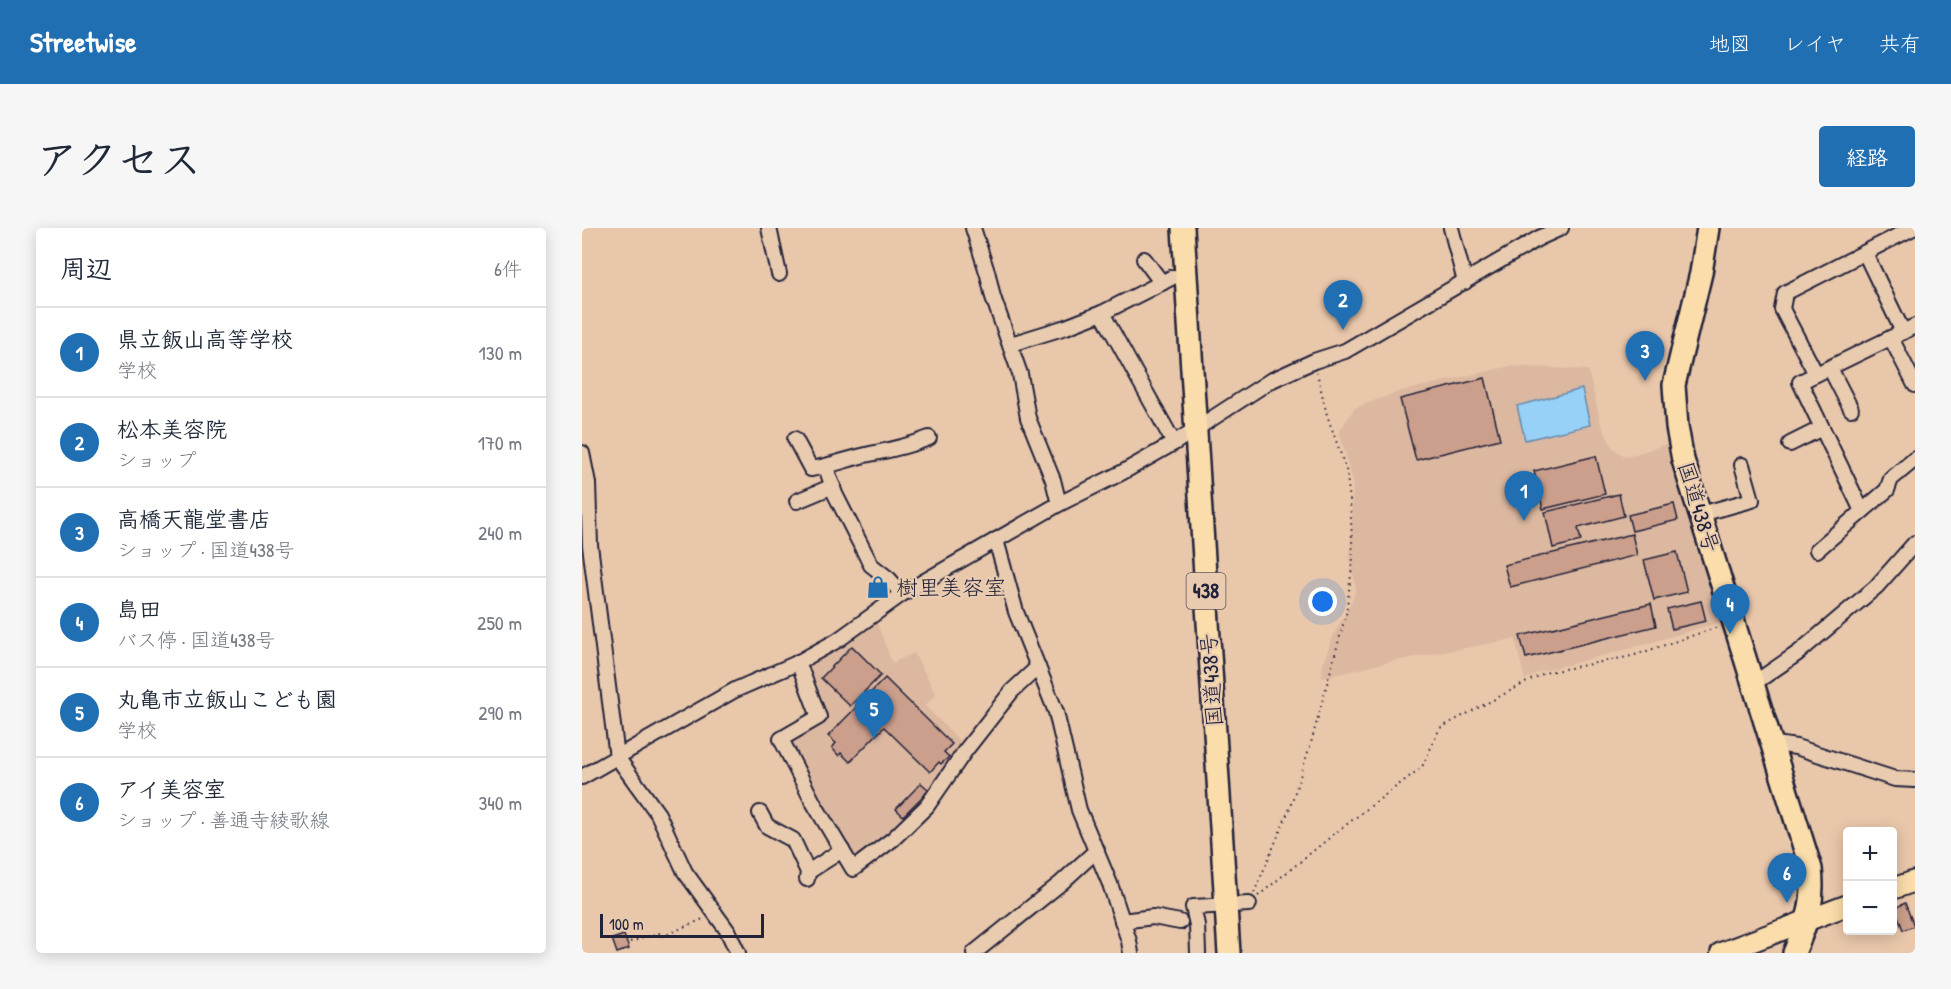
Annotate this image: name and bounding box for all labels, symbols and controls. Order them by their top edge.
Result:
text: Streetwise [30,23,136,61]
text: 地図 [1709,29,1751,58]
text: レイヤ [1784,29,1846,58]
text: 共有 [1879,29,1921,58]
button: 経路 [1819,126,1915,187]
text: アクセス [36,130,201,187]
text: 周辺 [60,251,112,286]
text: 6件 [494,255,522,282]
pin: 2 [1324,280,1362,330]
text: 県立飯山高等学校 [117,324,293,354]
pin: 3 [1626,332,1664,381]
text: 1 [76,339,83,366]
text: 130 m [479,339,522,366]
text: 学校 [117,356,157,383]
text: 松本美容院 [117,414,227,444]
text: 2 [75,429,84,456]
text: 170 m [478,429,522,456]
text: ショップ [117,446,196,473]
street label: 国道438号 [1671,458,1727,556]
pin: 1 [1504,472,1544,521]
text: 高橋天龍堂書店 [117,504,271,534]
text: 3 [75,519,84,546]
text: 240 m [478,519,522,546]
text: ショップ · 国道438号 [117,536,295,563]
place label: 樹里美容室 [896,572,1006,602]
road number: 438 [1186,573,1226,609]
shop icon: 樹里美容室 [865,574,891,600]
pin: 4 [1710,584,1750,634]
your location [1308,587,1337,616]
text: 島田 [117,594,161,624]
text: 4 [76,609,83,636]
text: 250 m [477,609,522,636]
text: バス停 · 国道438号 [117,626,275,653]
street label: 国道438号 [1193,632,1229,728]
text: 丸亀市立飯山こども園 [117,684,337,714]
pin: 5 [854,690,894,739]
text: 5 [75,699,84,726]
text: 290 m [478,699,522,726]
text: 学校 [117,716,157,743]
text: アイ美容室 [117,774,226,804]
text: 6 [76,789,83,816]
text: 340 m [478,789,522,816]
text: ショップ · 善通寺綾歌線 [117,806,329,833]
map controls [1843,827,1897,935]
button: + [1843,827,1897,881]
pin: 6 [1768,854,1806,903]
button: − [1843,881,1897,935]
scale bar [600,911,764,938]
text: 100 m [609,913,644,935]

